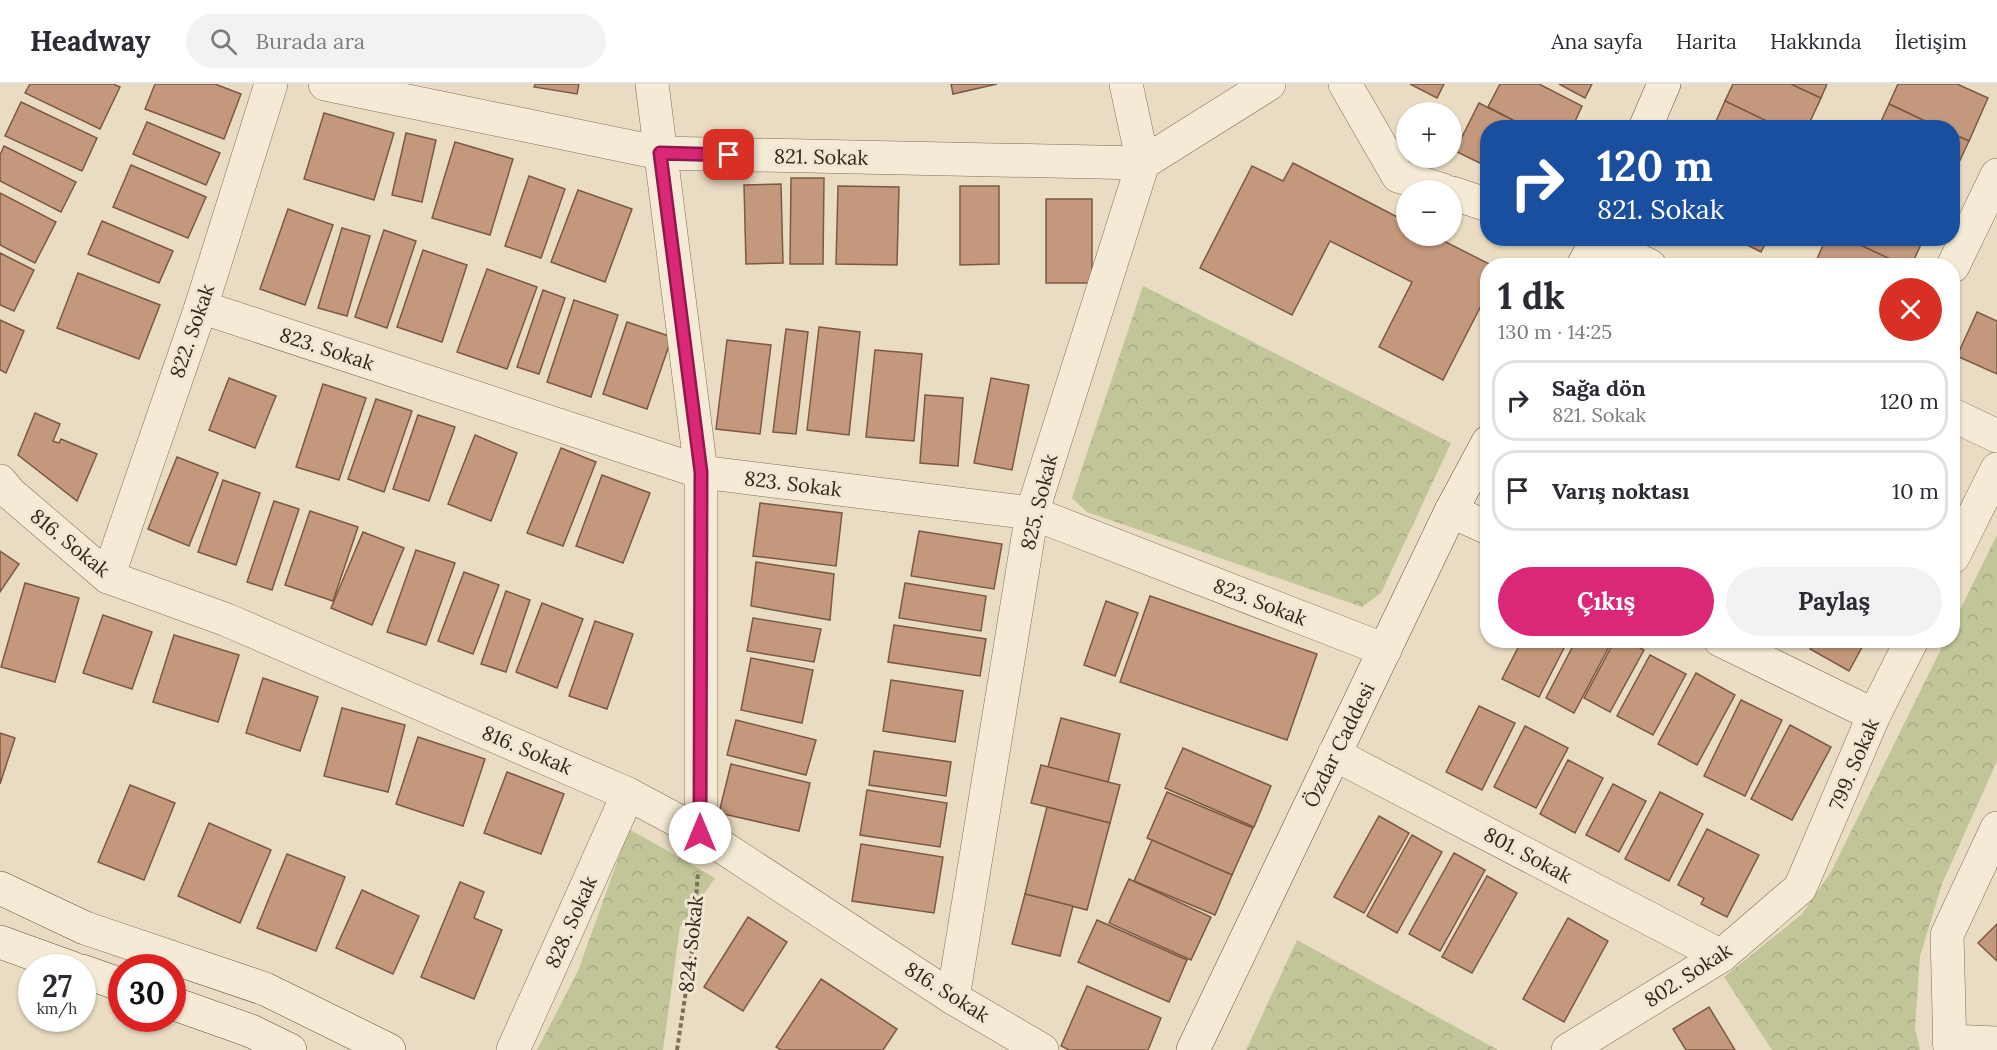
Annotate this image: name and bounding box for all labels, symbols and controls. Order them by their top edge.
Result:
search box [186,14,606,68]
text: Headway [30,23,150,59]
icon: search [207,25,240,58]
text: Burada ara [255,27,365,55]
text: Ana sayfa [1551,28,1643,55]
text: Harita [1676,28,1737,55]
text: Hakkında [1770,28,1862,55]
text: İletişim [1895,28,1967,55]
map controls [1396,102,1462,246]
button: + [1396,102,1462,168]
pin [703,129,754,180]
icon: arrive [712,138,745,171]
text: 120 m [1597,139,1713,193]
street label: 821. Sokak [774,143,869,170]
icon: right [1498,144,1576,222]
button: − [1396,180,1462,246]
text: 821. Sokak [1597,192,1724,226]
text: 1 dk [1498,273,1565,319]
button: close [1879,278,1942,341]
street label: 822. Sokak [164,280,219,381]
text: 130 m · 14:25 [1498,319,1612,344]
street label: 823. Sokak [277,322,378,376]
text: Sağa dön [1552,374,1646,402]
icon: right [1501,384,1534,417]
text: 120 m [1880,387,1939,415]
text: 821. Sokak [1552,402,1646,427]
street label: 825. Sokak [1015,451,1063,552]
street label: 823. Sokak [743,465,843,502]
icon: arrive [1501,474,1534,507]
text: Varış noktası [1552,477,1689,505]
text: 10 m [1892,477,1939,505]
street label: 816. Sokak [25,503,115,582]
button: Çıkış [1498,567,1714,636]
button: Paylaş [1726,567,1942,636]
street label: 823. Sokak [1210,572,1311,631]
street label: Özdar Caddesi [1297,678,1380,811]
street label: 799. Sokak [1823,714,1884,813]
street label: 816. Sokak [479,719,576,780]
position arrow [668,801,732,865]
street label: 801. Sokak [1480,821,1577,888]
street label: 828. Sokak [539,872,602,972]
street label: 824. Sokak [673,894,708,994]
street label: 802. Sokak [1639,937,1736,1012]
speed limit sign: 30 [108,954,186,1032]
street label: 816. Sokak [900,956,994,1028]
text: 27 [42,967,72,1005]
text: km/h [37,999,77,1018]

